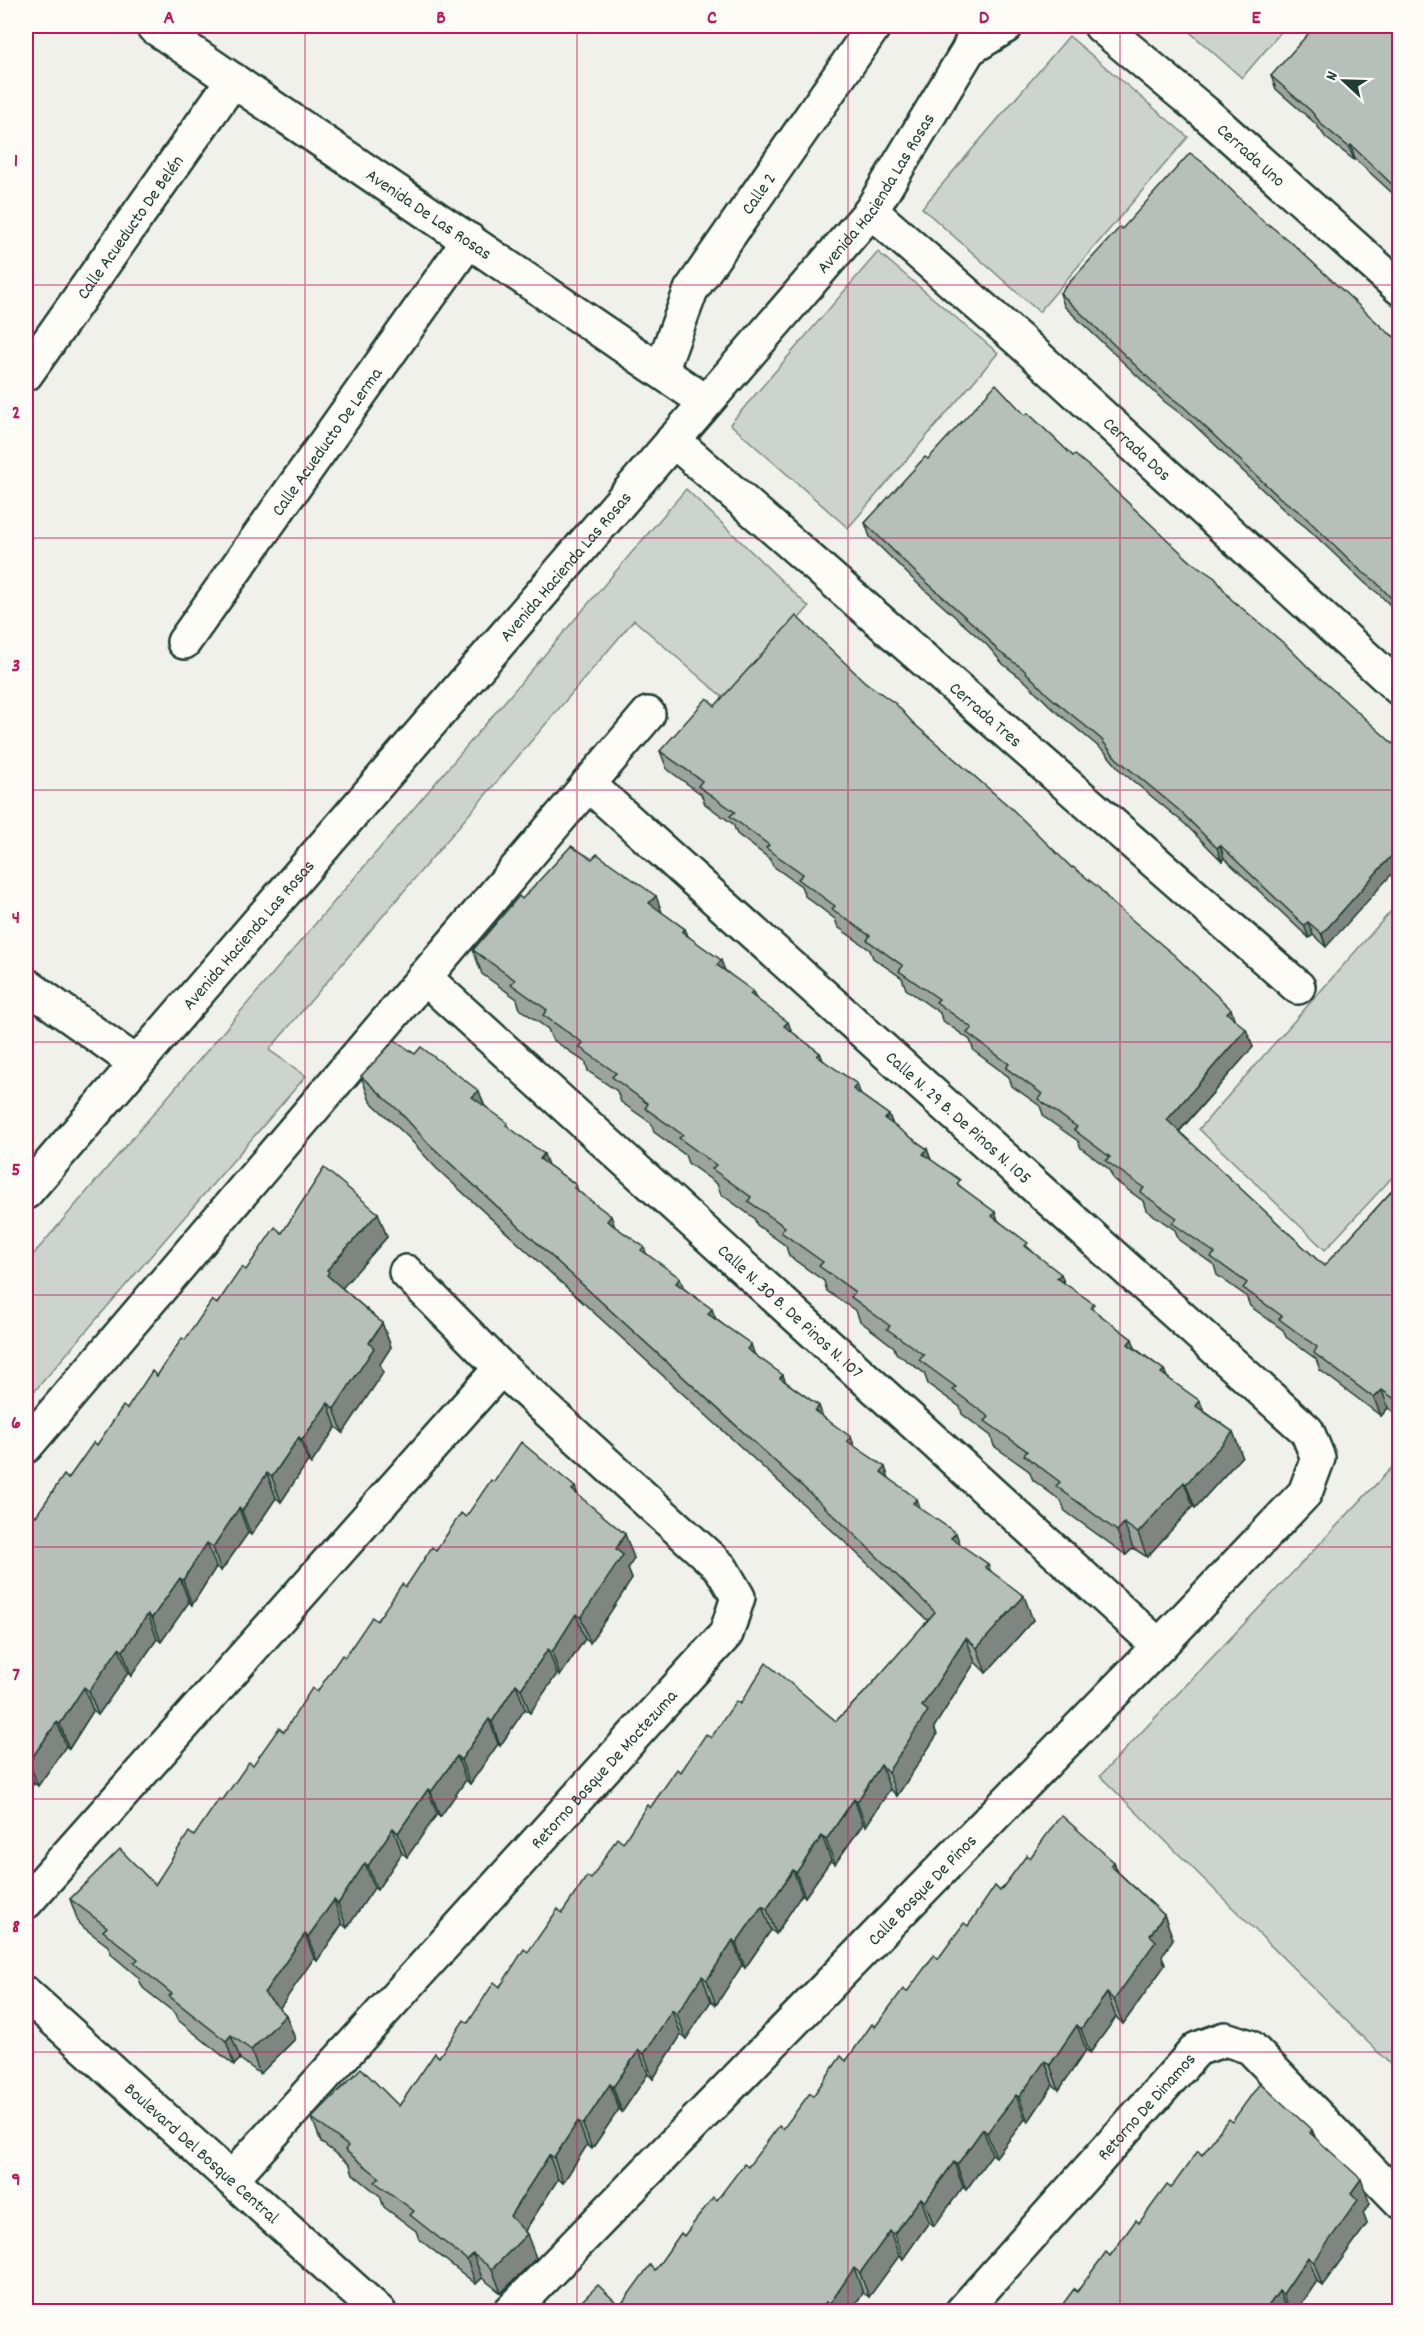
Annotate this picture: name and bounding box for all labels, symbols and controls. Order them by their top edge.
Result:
text: A [164,5,175,33]
text: B [436,5,446,33]
text: C [707,5,717,33]
text: D [979,5,990,33]
text: E [1251,5,1261,33]
north arrow [1314,51,1374,111]
text: N [1320,68,1345,84]
street label: Avenida Hacienda Las Rosas [812,109,942,280]
street label: Cerrada Uno [1210,119,1290,194]
text: 1 [14,148,18,176]
street label: Calle Acueducto De Belén [72,151,191,305]
street label: Avenida De Las Rosas [360,164,496,268]
street label: Calle 2 [737,169,783,221]
street label: Calle Acueducto De Lerma [267,363,390,522]
text: 2 [12,400,20,428]
street label: Cerrada Dos [1096,413,1175,488]
street label: Avenida Hacienda Las Rosas [495,487,639,648]
text: 3 [12,653,20,681]
street label: Cerrada Tres [943,677,1026,755]
street label: Avenida Hacienda Las Rosas [178,855,322,1017]
text: 4 [12,905,20,933]
street label: Calle N. 29 B. De Pinos N. 105 [879,1046,1036,1191]
text: 5 [11,1157,21,1185]
street label: Calle N. 30 B. De Pinos N. 107 [711,1240,868,1386]
text: 6 [11,1410,21,1438]
text: 7 [12,1662,20,1690]
street label: Retorno Bosque De Moctezuma [526,1685,685,1856]
street label: Calle Bosque De Pinos [863,1830,984,1952]
text: 8 [12,1914,20,1942]
street label: Retorno De Dinamos [1093,2048,1203,2167]
street label: Boulevard Del Bosque Central [118,2078,284,2231]
text: 9 [11,2167,21,2195]

